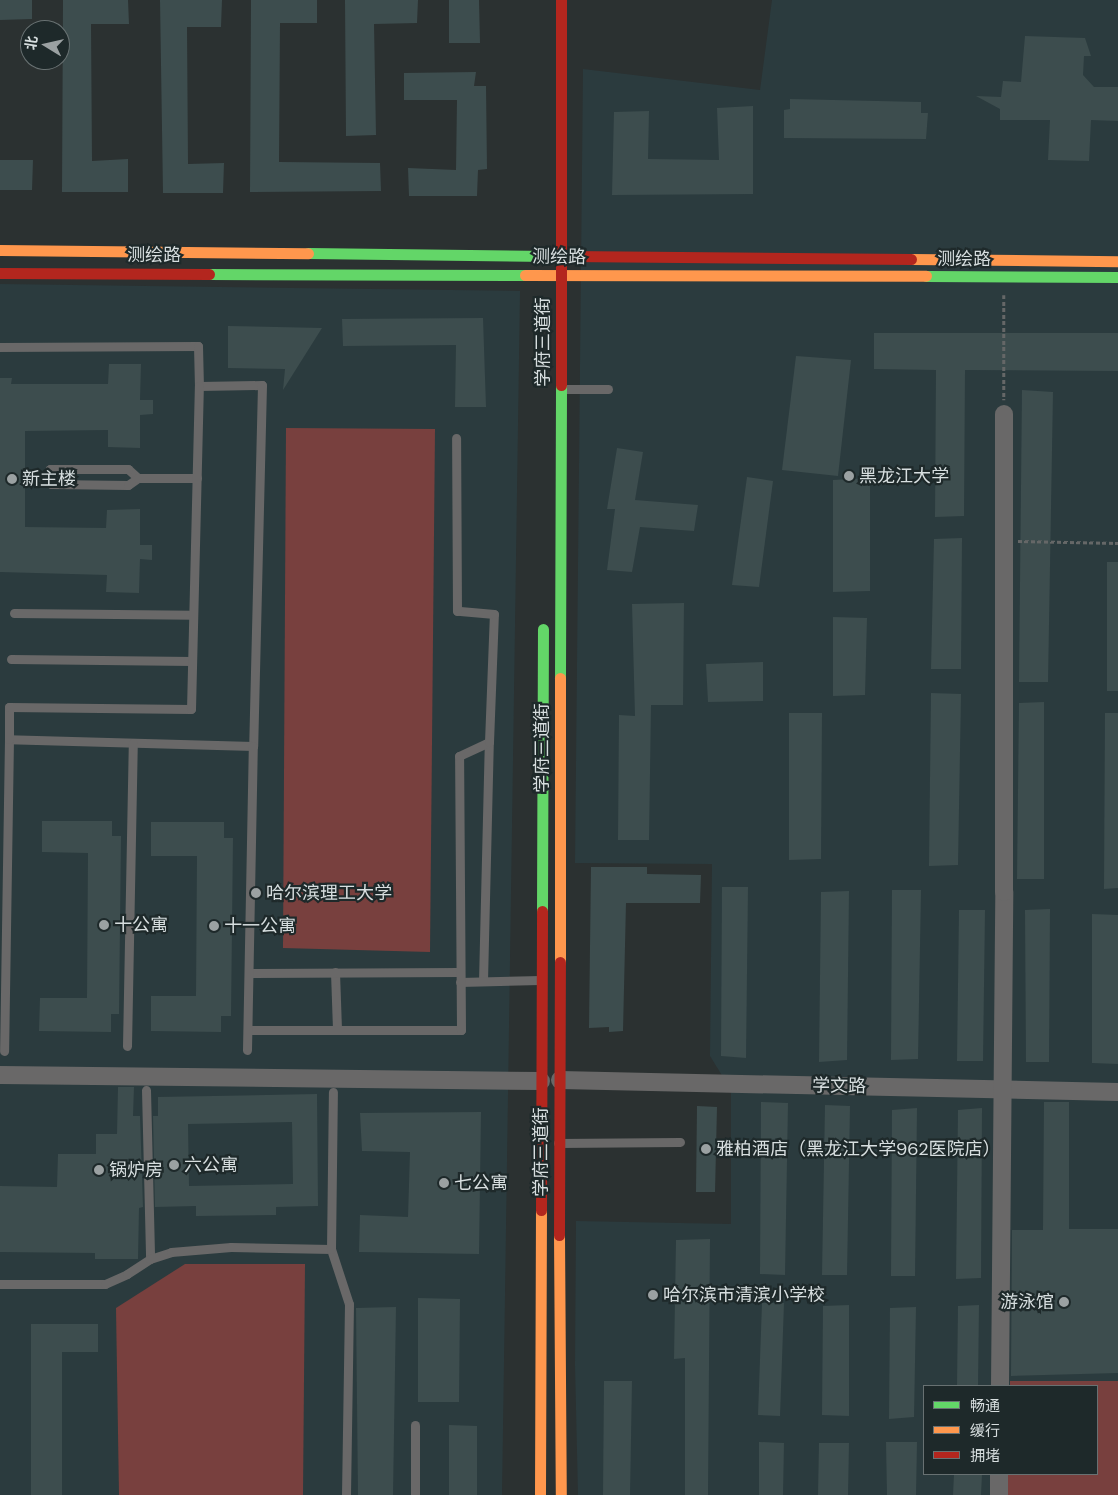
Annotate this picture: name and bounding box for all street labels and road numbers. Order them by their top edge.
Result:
street label: 测绘路 [127,244,181,266]
street label: 测绘路 [532,246,586,268]
street label: 测绘路 [937,248,991,270]
street label: 学府三道街 [532,297,554,387]
street label: 学府三道街 [531,703,553,793]
street label: 学文路 [812,1075,866,1097]
street label: 学府三道街 [530,1107,552,1197]

